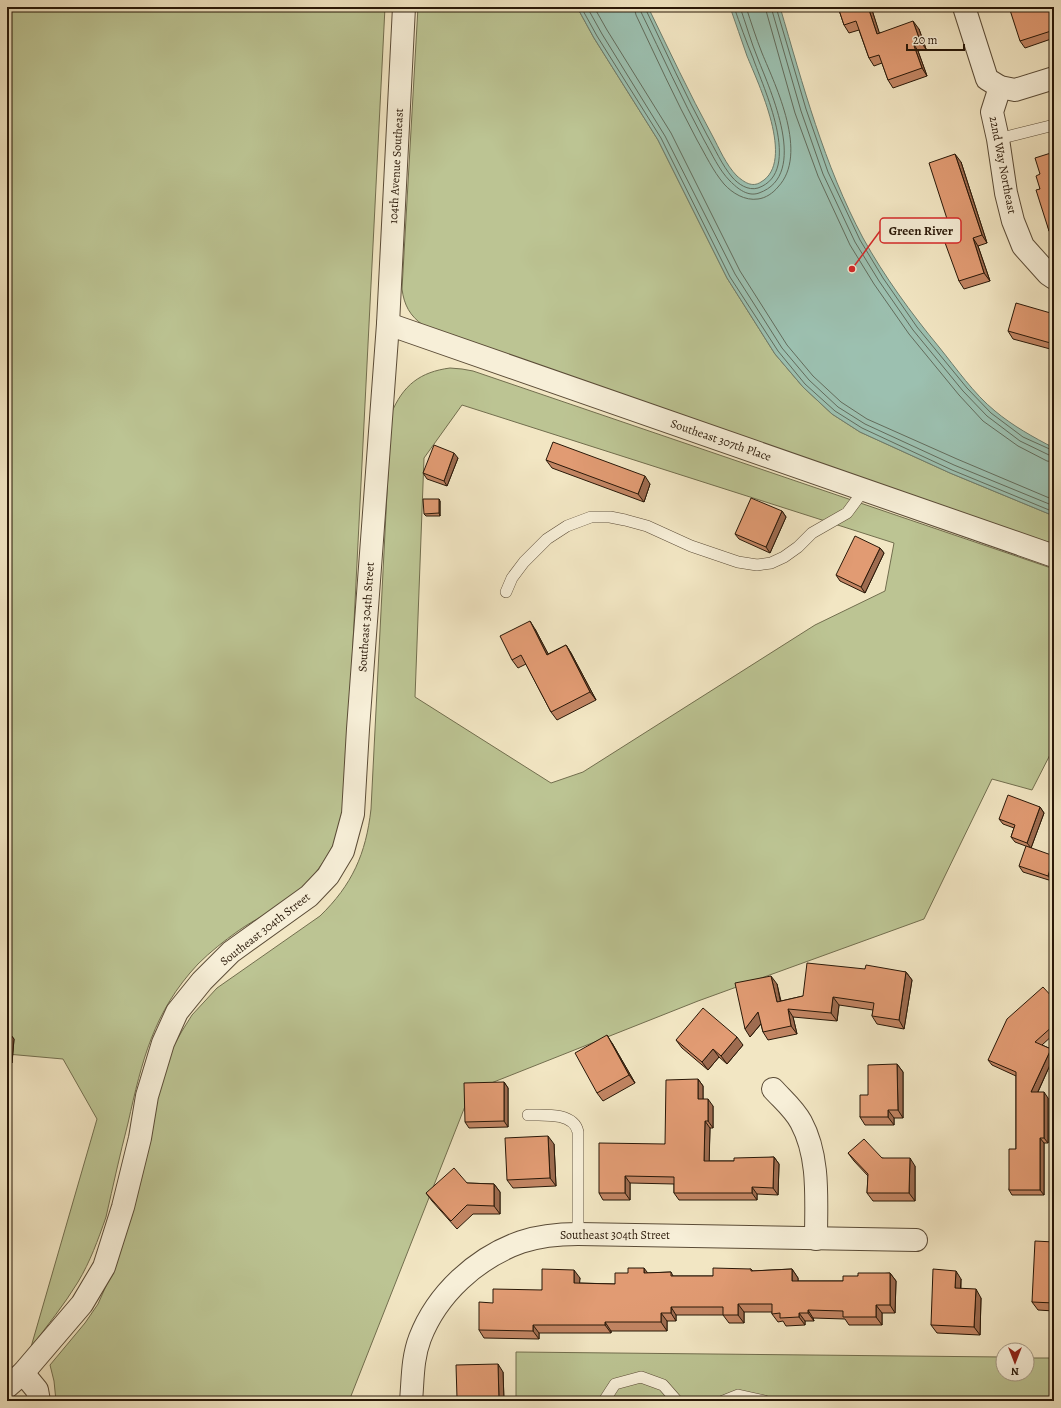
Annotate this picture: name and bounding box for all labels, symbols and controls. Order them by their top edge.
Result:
scale bar [907,26,964,52]
text: 20 m [913,32,937,48]
street label: 104th Avenue Southeast [385,108,407,224]
street label: 22nd Way Northeast [986,115,1020,215]
callout: Green River [880,218,961,243]
text: Green River [889,222,954,239]
street label: Southeast 307th Place [668,415,774,465]
street label: Southeast 304th Street [354,561,378,673]
street label: Southeast 304th Street [217,889,313,969]
street label: Southeast 304th Street [560,1227,670,1243]
north arrow [995,1342,1035,1382]
text: N [1011,1364,1019,1379]

